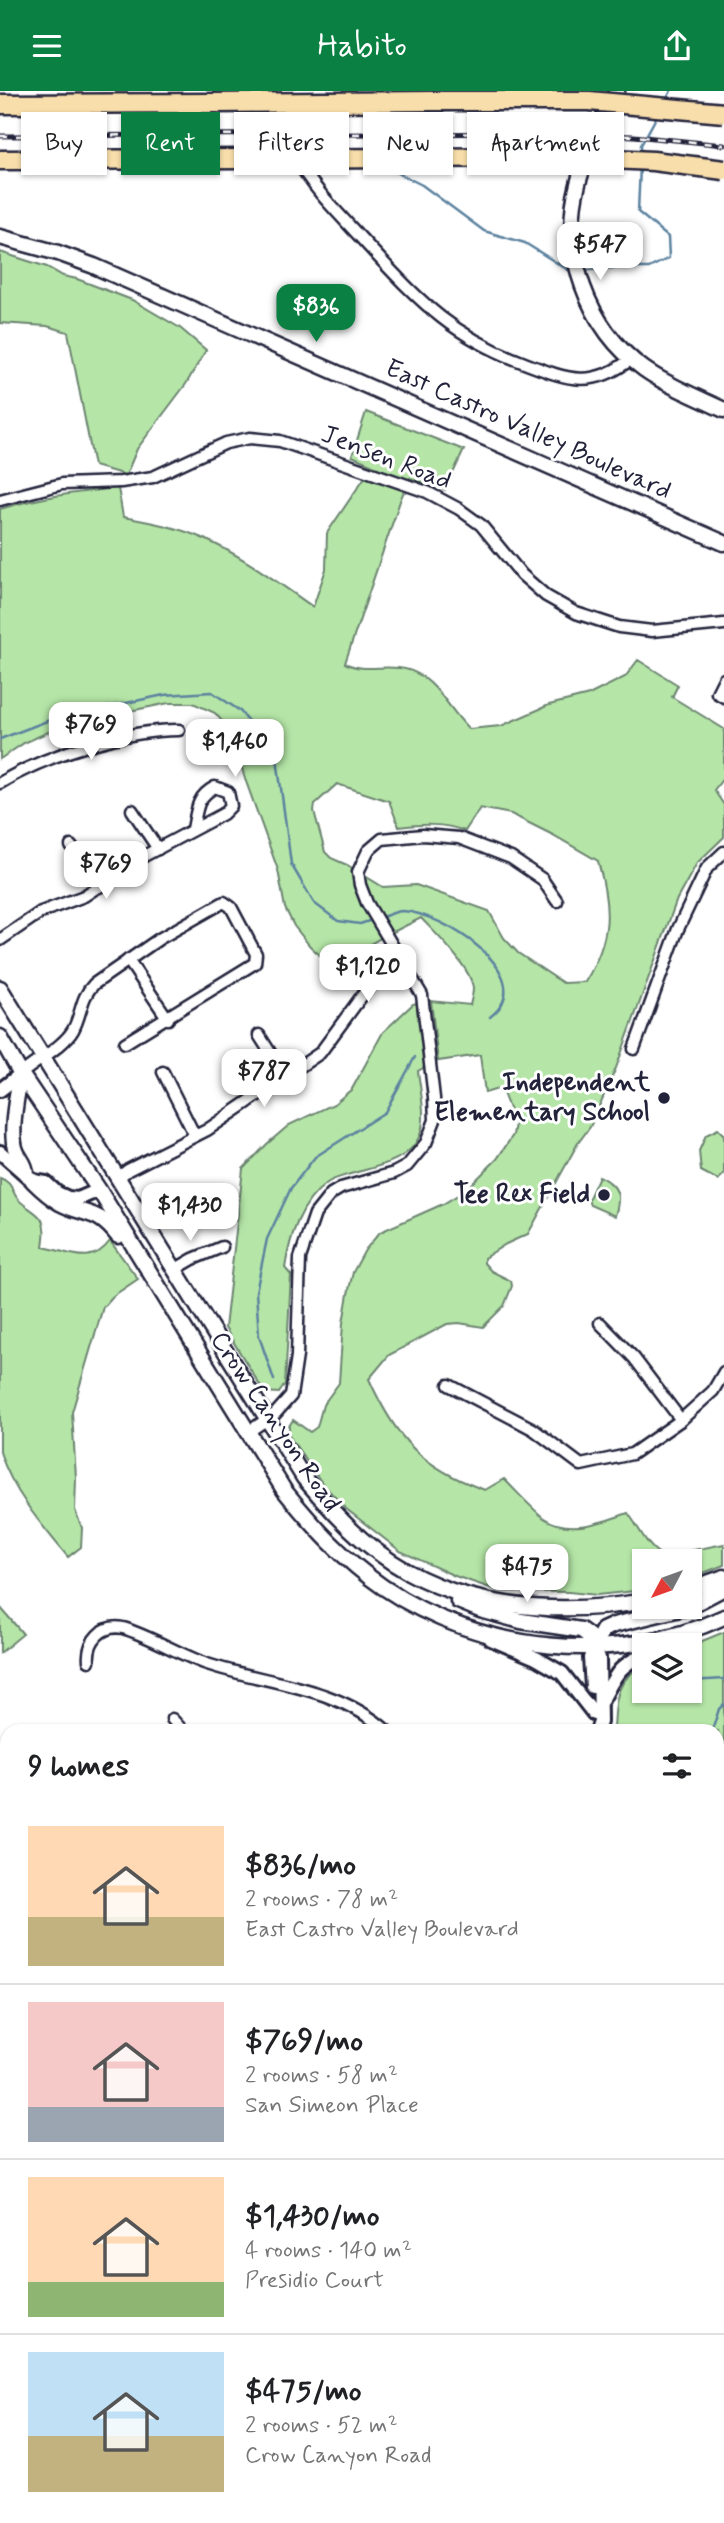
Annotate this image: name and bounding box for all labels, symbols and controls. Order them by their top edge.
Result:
text: Habito [317,25,407,67]
icon: menu [28,27,66,65]
icon: share [658,27,696,65]
chip: Buy [21,112,107,175]
chip: Rent [121,112,220,175]
chip: Filters [234,112,349,175]
chip: New [363,112,453,175]
chip: Apartment [467,112,624,175]
pin: $547 [559,223,641,282]
text: $547 [573,230,627,260]
pin: $836 [275,285,357,344]
text: $836 [292,292,340,322]
street label: East Castro Valley Boulevard [380,352,676,508]
street label: Jensen Road [316,418,456,498]
pin: $769 [50,703,132,762]
text: $769 [65,710,117,740]
pin: $1,460 [178,719,292,779]
text: $1,460 [202,727,268,757]
pin: $769 [65,841,147,901]
text: $769 [80,849,132,879]
pin: $1,120 [311,944,425,1004]
text: $1,120 [335,952,401,982]
pin: $787 [223,1049,305,1109]
text: $787 [238,1057,290,1087]
place label: Independent Elementary School [434,1066,651,1130]
marker: Independent Elementary School [656,1090,672,1106]
place label: Tee Rex Field [454,1178,590,1212]
pin: $1,430 [133,1183,247,1243]
marker: Tee Rex Field [596,1187,612,1203]
text: $1,430 [158,1191,223,1221]
street label: Crow Canyon Road [202,1325,348,1519]
pin: $475 [486,1545,568,1604]
north arrow [632,1549,702,1619]
map controls [632,1549,702,1703]
text: $475 [501,1552,553,1582]
button: layers [632,1633,702,1703]
text: 9 homes [28,1747,129,1786]
icon: filters [658,1747,696,1785]
text: $836/mo [245,1846,356,1885]
icon: home [84,1854,168,1938]
text: 2 rooms · 78 m² [245,1885,398,1915]
text: East Castro Valley Boulevard [245,1915,519,1945]
text: $769/mo [245,2022,363,2061]
icon: home [84,2030,168,2114]
text: 2 rooms · 58 m² [245,2061,398,2091]
text: San Simeon Place [245,2091,419,2121]
text: $1,430/mo [245,2197,380,2236]
icon: home [84,2205,168,2289]
text: 4 rooms · 140 m² [245,2236,412,2266]
text: Presidio Court [245,2266,384,2296]
text: $475/mo [245,2372,362,2411]
icon: home [84,2380,168,2464]
text: 2 rooms · 52 m² [245,2411,398,2441]
text: Crow Canyon Road [245,2441,432,2471]

